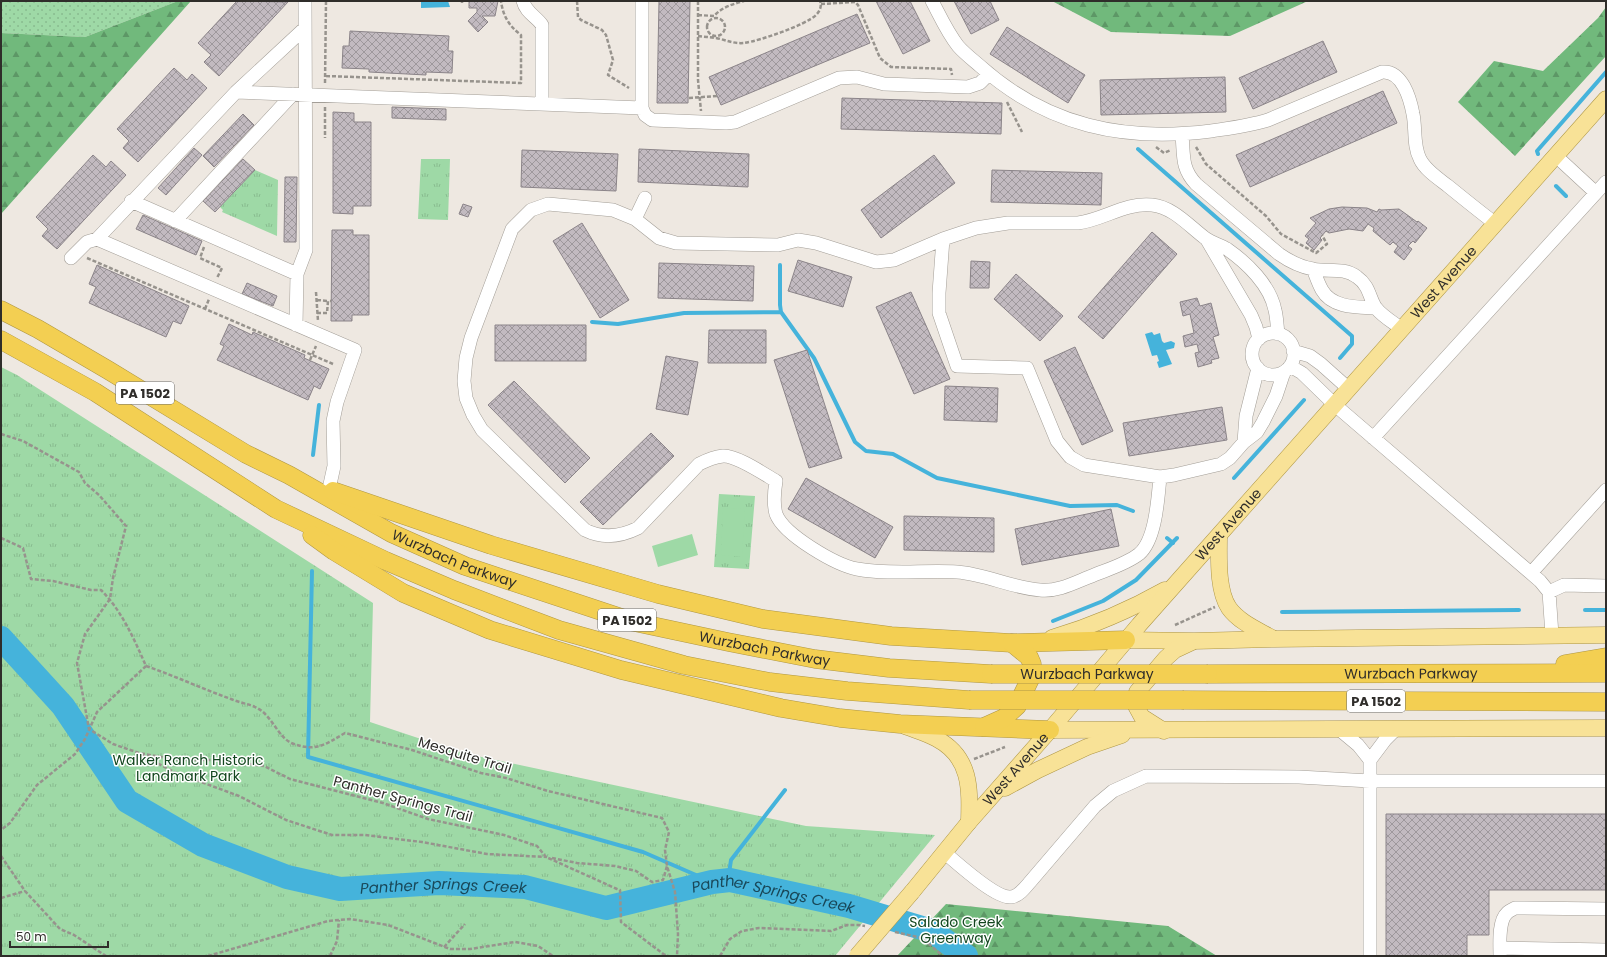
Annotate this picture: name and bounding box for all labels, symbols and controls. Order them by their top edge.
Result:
street label: West Avenue [1406,241,1481,323]
road number: PA 1502 [116,382,174,404]
street label: West Avenue [1191,483,1266,565]
street label: Wurzbach Parkway [389,525,520,593]
road number: PA 1502 [598,609,656,631]
street label: Wurzbach Parkway [697,626,832,671]
street label: Wurzbach Parkway [1344,663,1478,684]
street label: Wurzbach Parkway [1020,664,1154,684]
road number: PA 1502 [1347,690,1405,712]
street label: West Avenue [978,728,1054,810]
street label: Mesquite Trail [416,731,514,779]
park label: Walker Ranch Historic Landmark Park [112,750,264,786]
street label: Panther Springs Trail [331,771,475,827]
water label: Panther Springs Creek [689,869,859,918]
water label: Panther Springs Creek [359,872,528,898]
park label: Salado Creek Greenway [909,912,1003,948]
scale bar [10,923,108,949]
text: 50 m [16,928,47,945]

